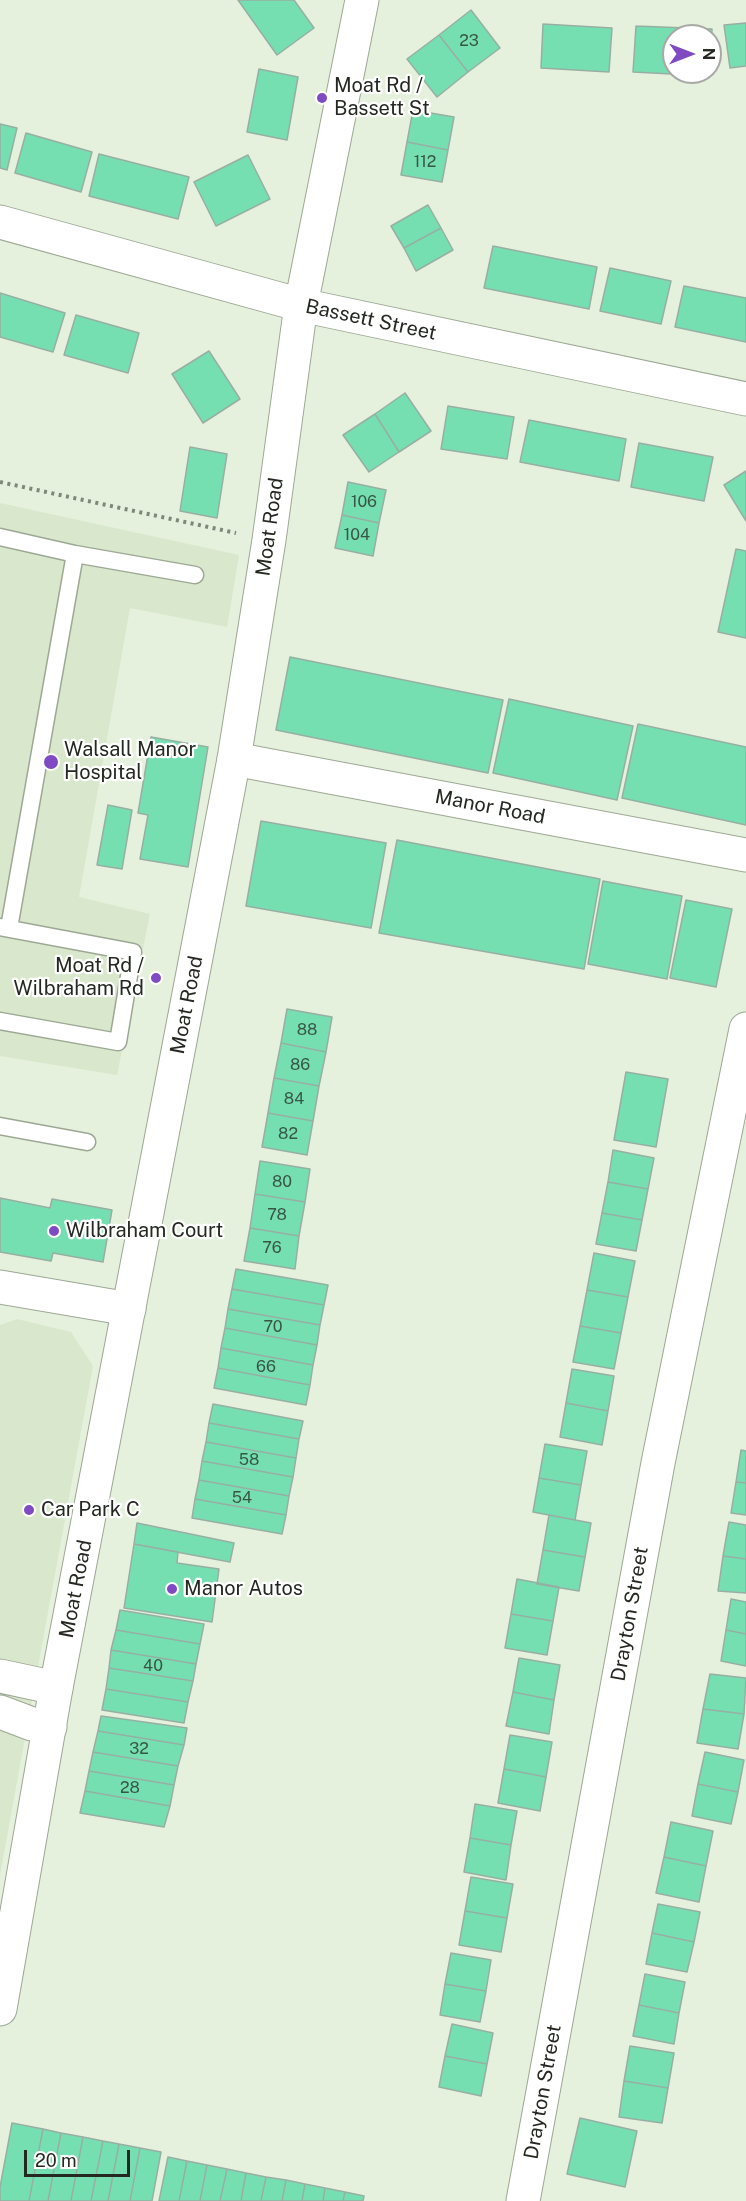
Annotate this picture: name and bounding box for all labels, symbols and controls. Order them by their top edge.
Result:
north arrow [662,24,722,84]
house number: 23 [459,31,479,51]
text: N [699,48,718,60]
place label: Moat Rd / Bassett St [334,74,430,121]
marker: Moat Rd / Bassett St [315,91,329,105]
house number: 112 [414,152,436,172]
street label: Bassett Street [303,294,439,346]
street label: Moat Road [251,476,289,578]
house number: 106 [351,492,377,512]
house number: 104 [344,525,370,545]
place label: Walsall Manor Hospital [64,738,196,785]
marker: Walsall Manor Hospital [42,753,60,771]
street label: Manor Road [433,785,547,829]
place label: Moat Rd / Wilbraham Rd [14,954,144,1001]
street label: Moat Road [166,954,208,1056]
marker: Moat Rd / Wilbraham Rd [149,971,163,985]
house number: 88 [297,1020,317,1040]
house number: 86 [290,1055,310,1075]
house number: 84 [284,1089,304,1109]
house number: 82 [278,1124,298,1144]
house number: 80 [272,1172,292,1192]
house number: 78 [267,1205,287,1225]
place label: Wilbraham Court [66,1219,223,1243]
marker: Wilbraham Court [47,1224,61,1238]
house number: 76 [262,1238,282,1258]
house number: 70 [263,1317,283,1337]
house number: 66 [256,1357,276,1377]
house number: 58 [239,1450,259,1470]
house number: 54 [232,1488,252,1508]
place label: Car Park C [41,1498,140,1522]
marker: Car Park C [22,1503,36,1517]
street label: Moat Road [55,1538,97,1640]
street label: Drayton Street [606,1545,654,1683]
place label: Manor Autos [184,1577,303,1601]
marker: Manor Autos [165,1582,179,1596]
house number: 40 [143,1656,163,1676]
house number: 32 [129,1739,149,1759]
house number: 28 [120,1778,140,1798]
street label: Drayton Street [519,2023,567,2161]
scale bar [27,2138,134,2176]
text: 20 m [35,2150,77,2171]

